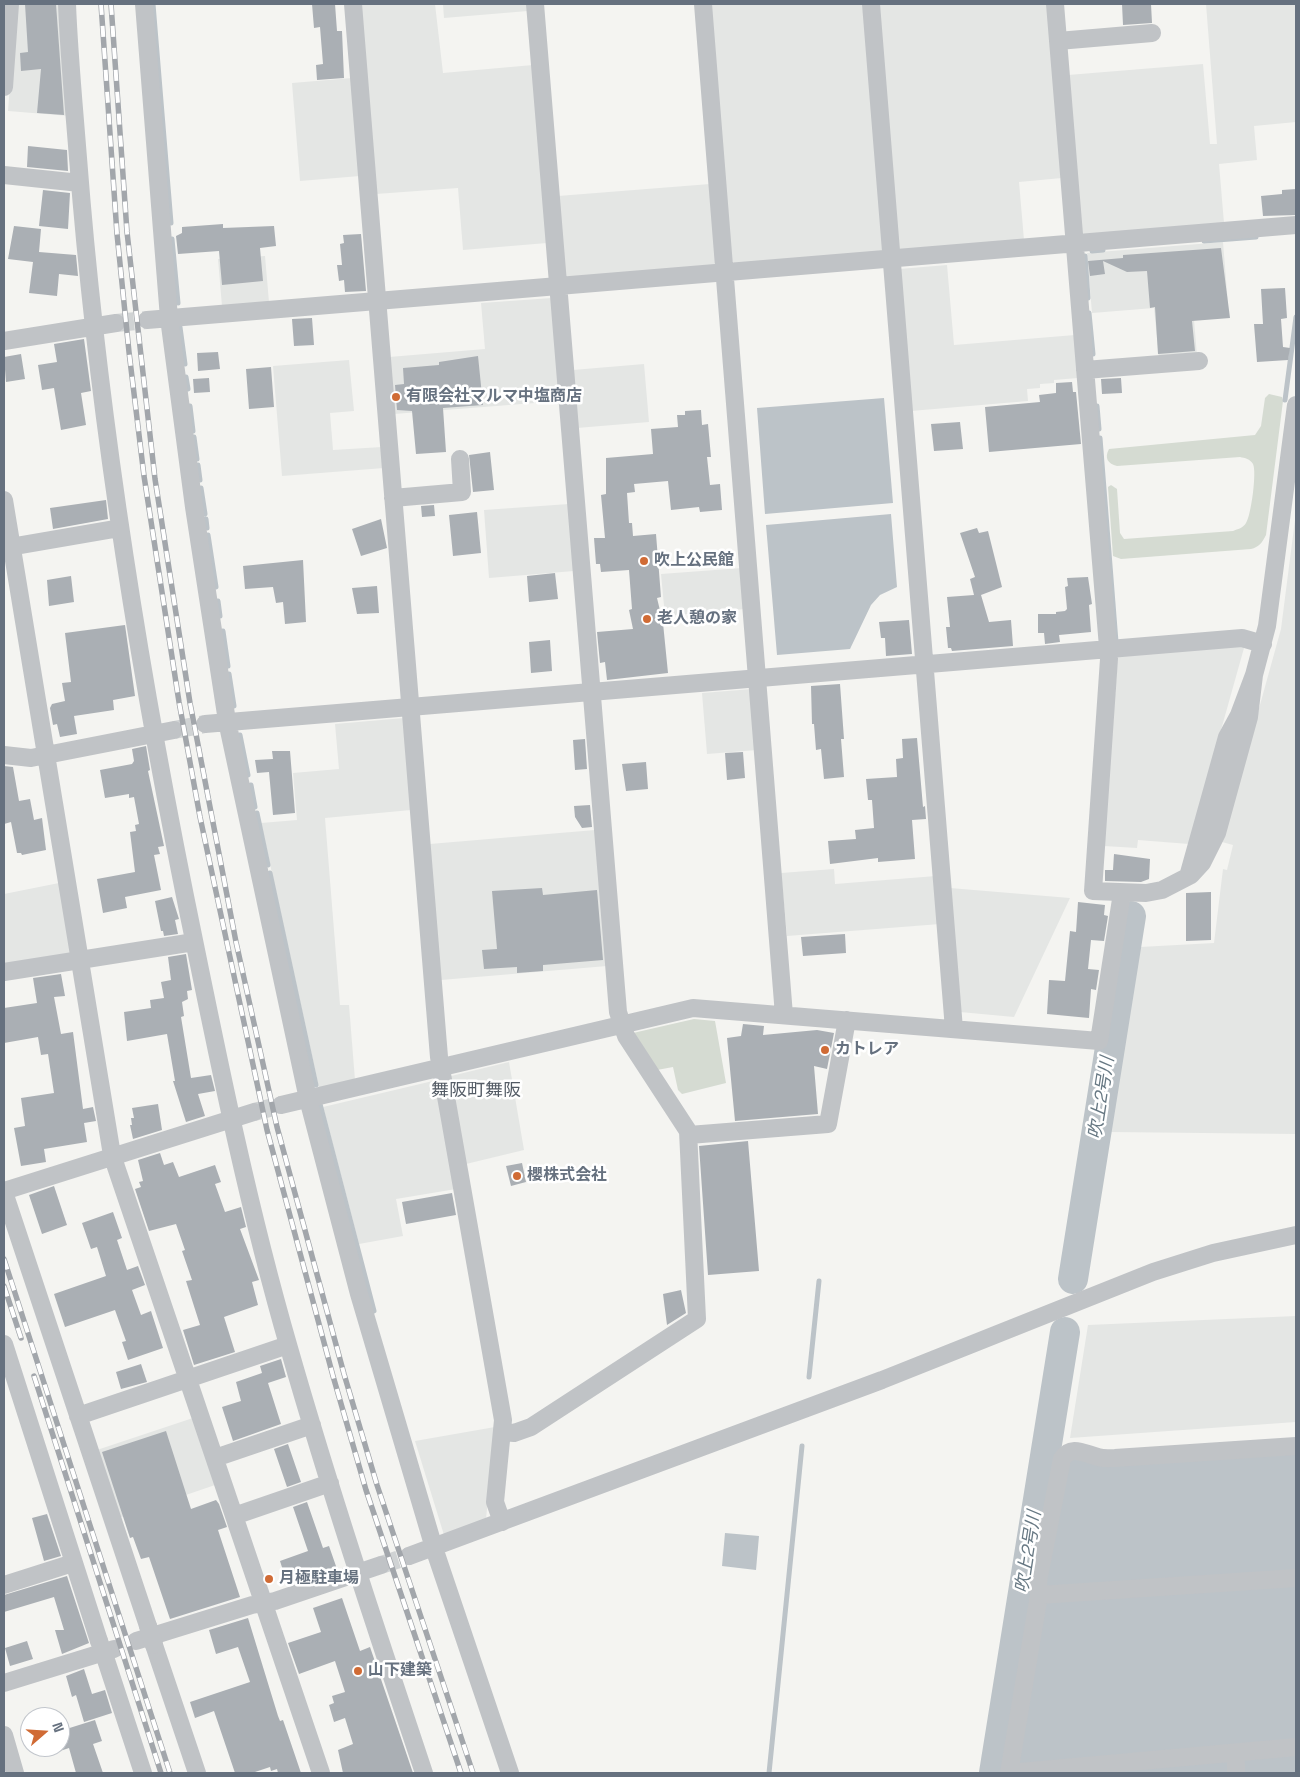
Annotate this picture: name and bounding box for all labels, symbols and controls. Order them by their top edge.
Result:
place label: 有限会社マルマ中塩商店 [406,387,582,407]
marker: 有限会社マルマ中塩商店 [390,391,402,403]
place label: 吹上公民館 [654,551,734,571]
marker: 吹上公民館 [638,555,650,567]
place label: 老人憩の家 [657,609,737,629]
marker: 老人憩の家 [641,613,653,625]
place label: カトレア [835,1040,899,1060]
marker: カトレア [819,1044,831,1056]
water label: 吹上2号川 [1085,1055,1119,1141]
district label: 舞阪町舞阪 [431,1080,521,1102]
place label: 櫻株式会社 [527,1166,607,1186]
marker: 櫻株式会社 [511,1170,523,1182]
water label: 吹上2号川 [1012,1509,1046,1595]
place label: 月極駐車場 [279,1569,359,1589]
marker: 月極駐車場 [263,1573,275,1585]
place label: 山下建築 [368,1661,432,1681]
marker: 山下建築 [352,1665,364,1677]
north arrow [20,1707,70,1757]
text: N [48,1720,68,1735]

